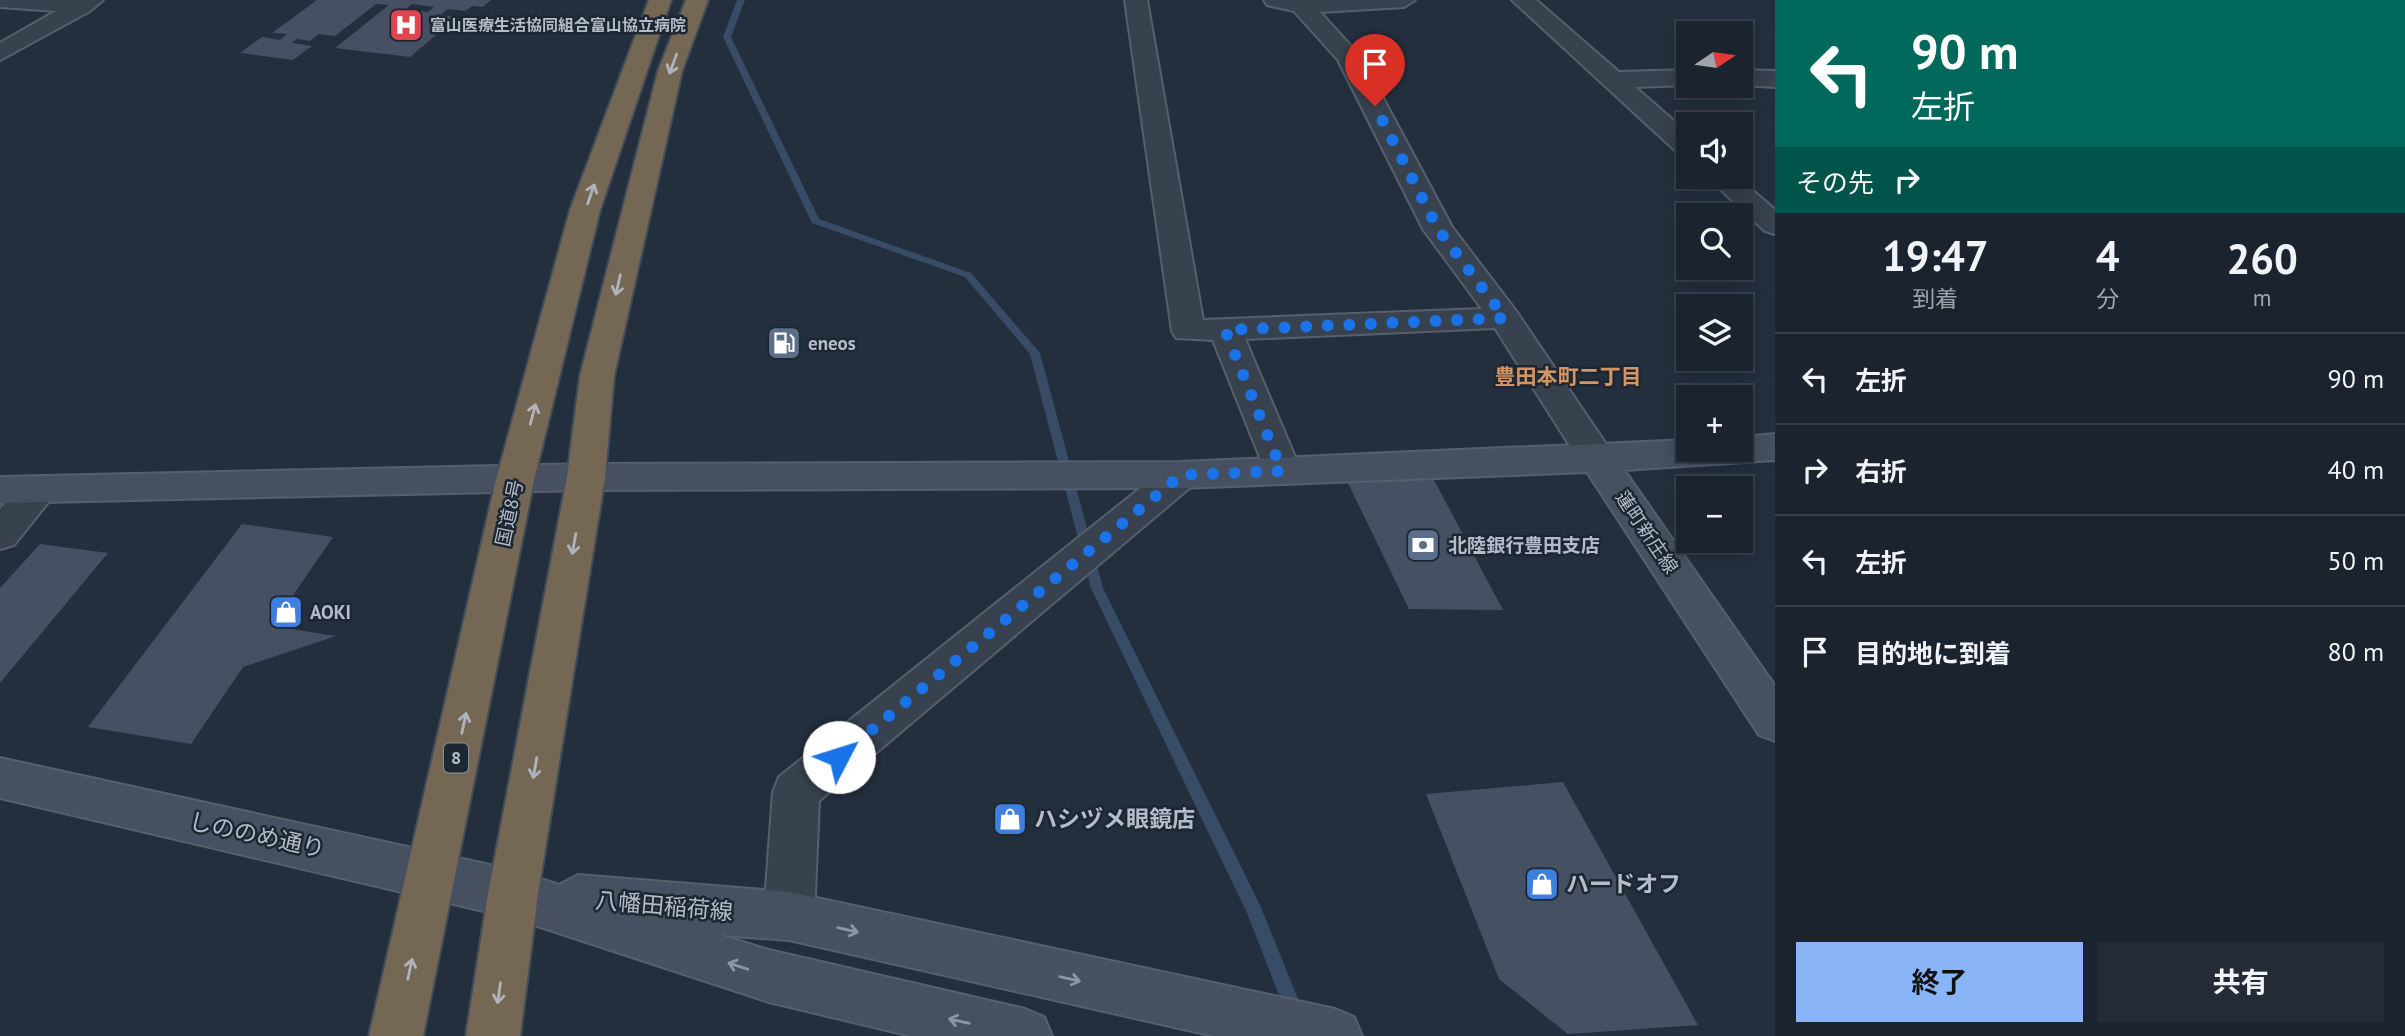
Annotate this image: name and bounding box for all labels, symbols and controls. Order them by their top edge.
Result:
hospital icon: 富山医療生活協同組合富山協立病院 [387,6,425,44]
place label: 富山医療生活協同組合富山協立病院 [430,15,686,35]
text: 90 m [1911,19,2018,83]
north arrow [1676,21,1754,98]
map controls [1676,21,1753,553]
icon: left [1796,28,1887,119]
pin [1345,34,1405,106]
icon: arrive [1356,45,1394,83]
one-way arrow [666,52,678,74]
text: 左折 [1911,85,1975,127]
button: sound [1676,112,1753,189]
icon: right [1888,161,1926,199]
text: その先 [1796,166,1874,199]
one-way arrow [586,183,598,205]
button: search [1676,203,1753,280]
text: 19:47 [1882,228,1989,283]
text: 4 [2096,228,2119,283]
text: 260 [2226,231,2298,286]
one-way arrow [611,273,625,296]
text: m [2253,283,2272,312]
text: 到着 [1912,284,1958,313]
text: 分 [2096,284,2119,313]
button: layers [1676,294,1753,371]
fuel station icon: eneos [765,324,803,362]
place label: eneos [808,331,856,355]
icon: left [1796,360,1834,398]
text: 90 m [2328,362,2384,395]
district label: 豊田本町二丁目 [1495,363,1642,390]
text: 左折 [1855,364,1907,397]
button: + [1676,385,1753,462]
one-way arrow [527,403,540,425]
icon: right [1796,451,1834,489]
text: 40 m [2328,453,2384,486]
text: 右折 [1855,455,1907,488]
button: − [1676,476,1753,553]
street label: 国道8号 [490,478,528,548]
street label: 蓮町新庄線 [1610,486,1684,578]
bank icon: 北陸銀行豊田支店 [1404,526,1442,564]
one-way arrow [567,532,580,555]
place label: 北陸銀行豊田支店 [1448,533,1600,557]
icon: left [1796,542,1834,580]
text: 50 m [2328,544,2384,577]
text: 左折 [1855,546,1907,579]
shop icon: AOKI [267,593,305,631]
place label: AOKI [310,600,351,624]
icon: arrive [1796,633,1834,671]
text: 80 m [2328,635,2384,668]
text: 目的地に到着 [1855,637,2011,670]
one-way arrow [457,712,471,735]
position arrow [802,720,876,794]
road number: 8 [444,744,468,772]
one-way arrow [528,757,541,779]
shop icon: ハシヅメ眼鏡店 [991,800,1029,838]
place label: ハシヅメ眼鏡店 [1034,804,1195,833]
street label: しののめ通り [187,806,328,863]
shop icon: ハードオフ [1523,865,1561,903]
place label: ハードオフ [1566,869,1681,898]
street label: 八幡田稲荷線 [594,885,734,926]
one-way arrow [836,923,859,937]
button: 終了 [1796,942,2083,1022]
button: 共有 [2097,942,2384,1022]
one-way arrow [404,958,418,981]
one-way arrow [727,959,749,971]
one-way arrow [1058,973,1081,986]
one-way arrow [492,981,505,1004]
one-way arrow [948,1013,971,1027]

